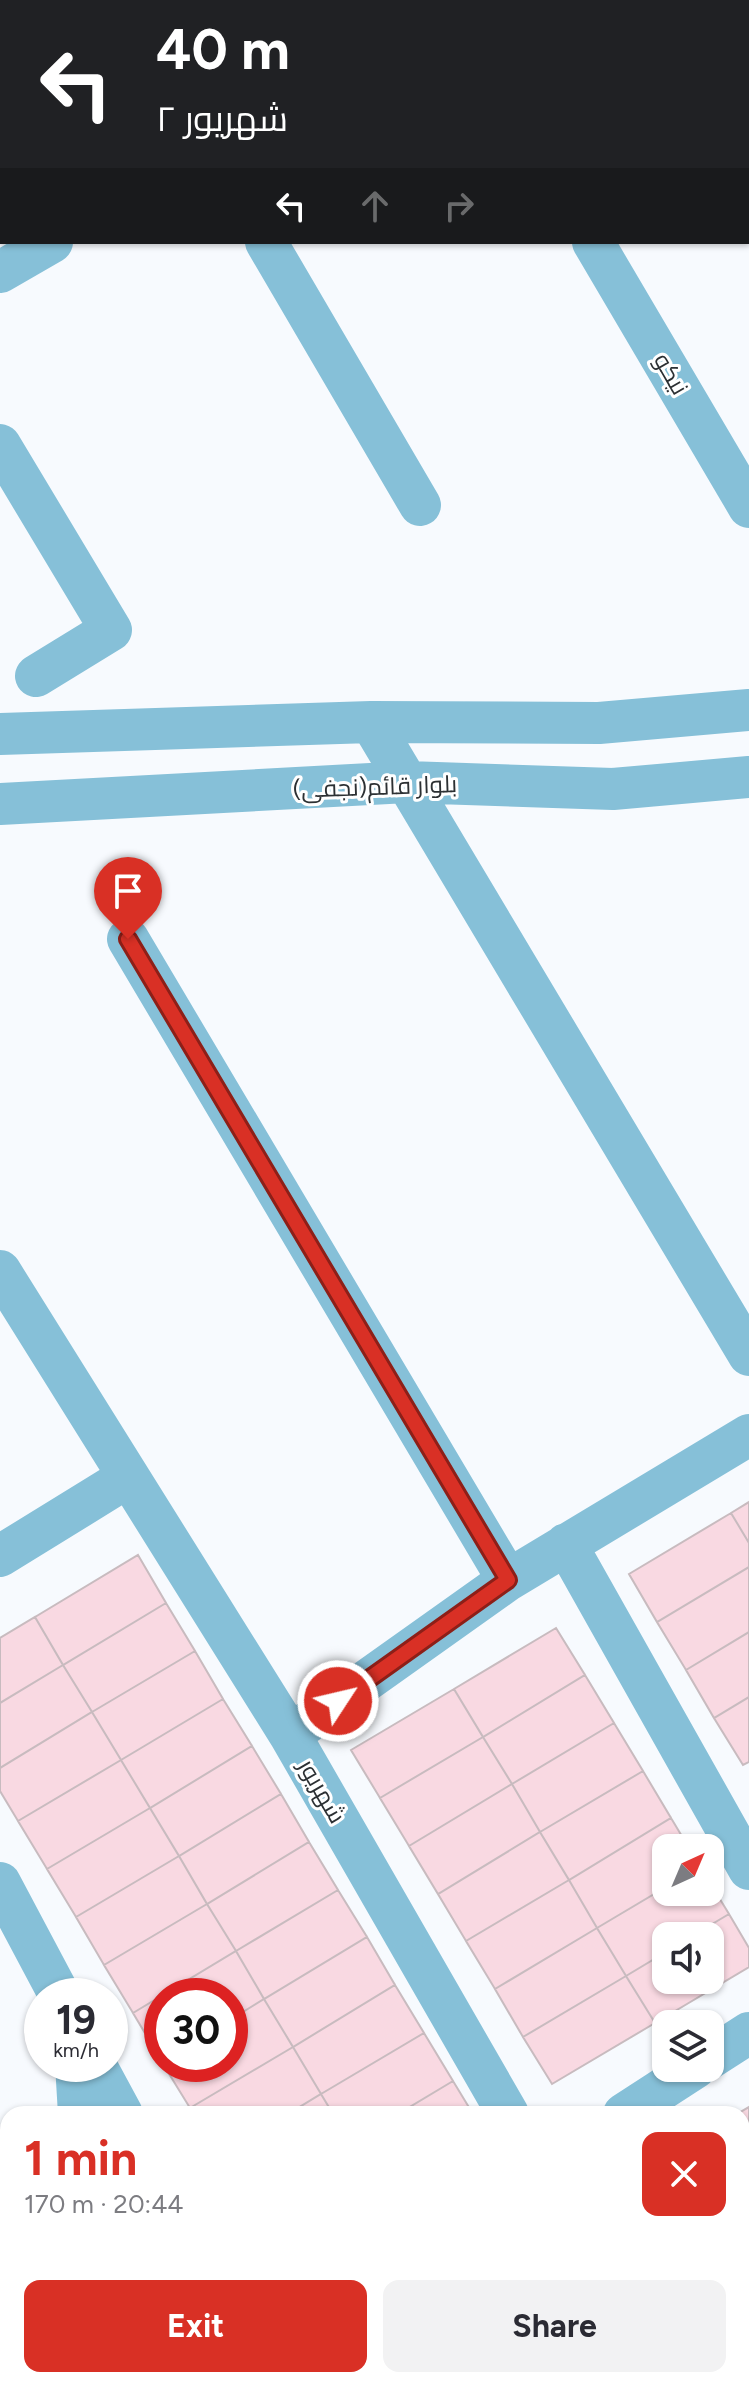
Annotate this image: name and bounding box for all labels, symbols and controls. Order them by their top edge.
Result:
text: 40 m [156,16,290,83]
icon: left [24,32,128,136]
text: شهریور ۲ [156,97,288,140]
icon: left [269,184,313,228]
icon: ahead [353,184,397,228]
icon: right [437,184,481,228]
street label: نیکو [648,348,695,400]
street label: بلوار قائم(نجفی) [292,769,458,806]
pin [94,857,162,939]
icon: arrive [106,869,150,913]
position arrow [296,1659,380,1743]
street label: شهریور [292,1752,352,1828]
north arrow [652,1834,724,1906]
map controls [652,1834,724,2082]
button: sound [652,1922,724,1994]
speed limit sign: 30 [144,1978,248,2082]
text: 19 [56,1996,96,2044]
button: layers [652,2010,724,2082]
text: km/h [53,2038,99,2062]
text: 1 min [24,2129,137,2187]
button: close [642,2132,726,2216]
text: 170 m · 20:44 [24,2188,183,2220]
button: Exit [24,2280,367,2372]
button: Share [383,2280,726,2372]

